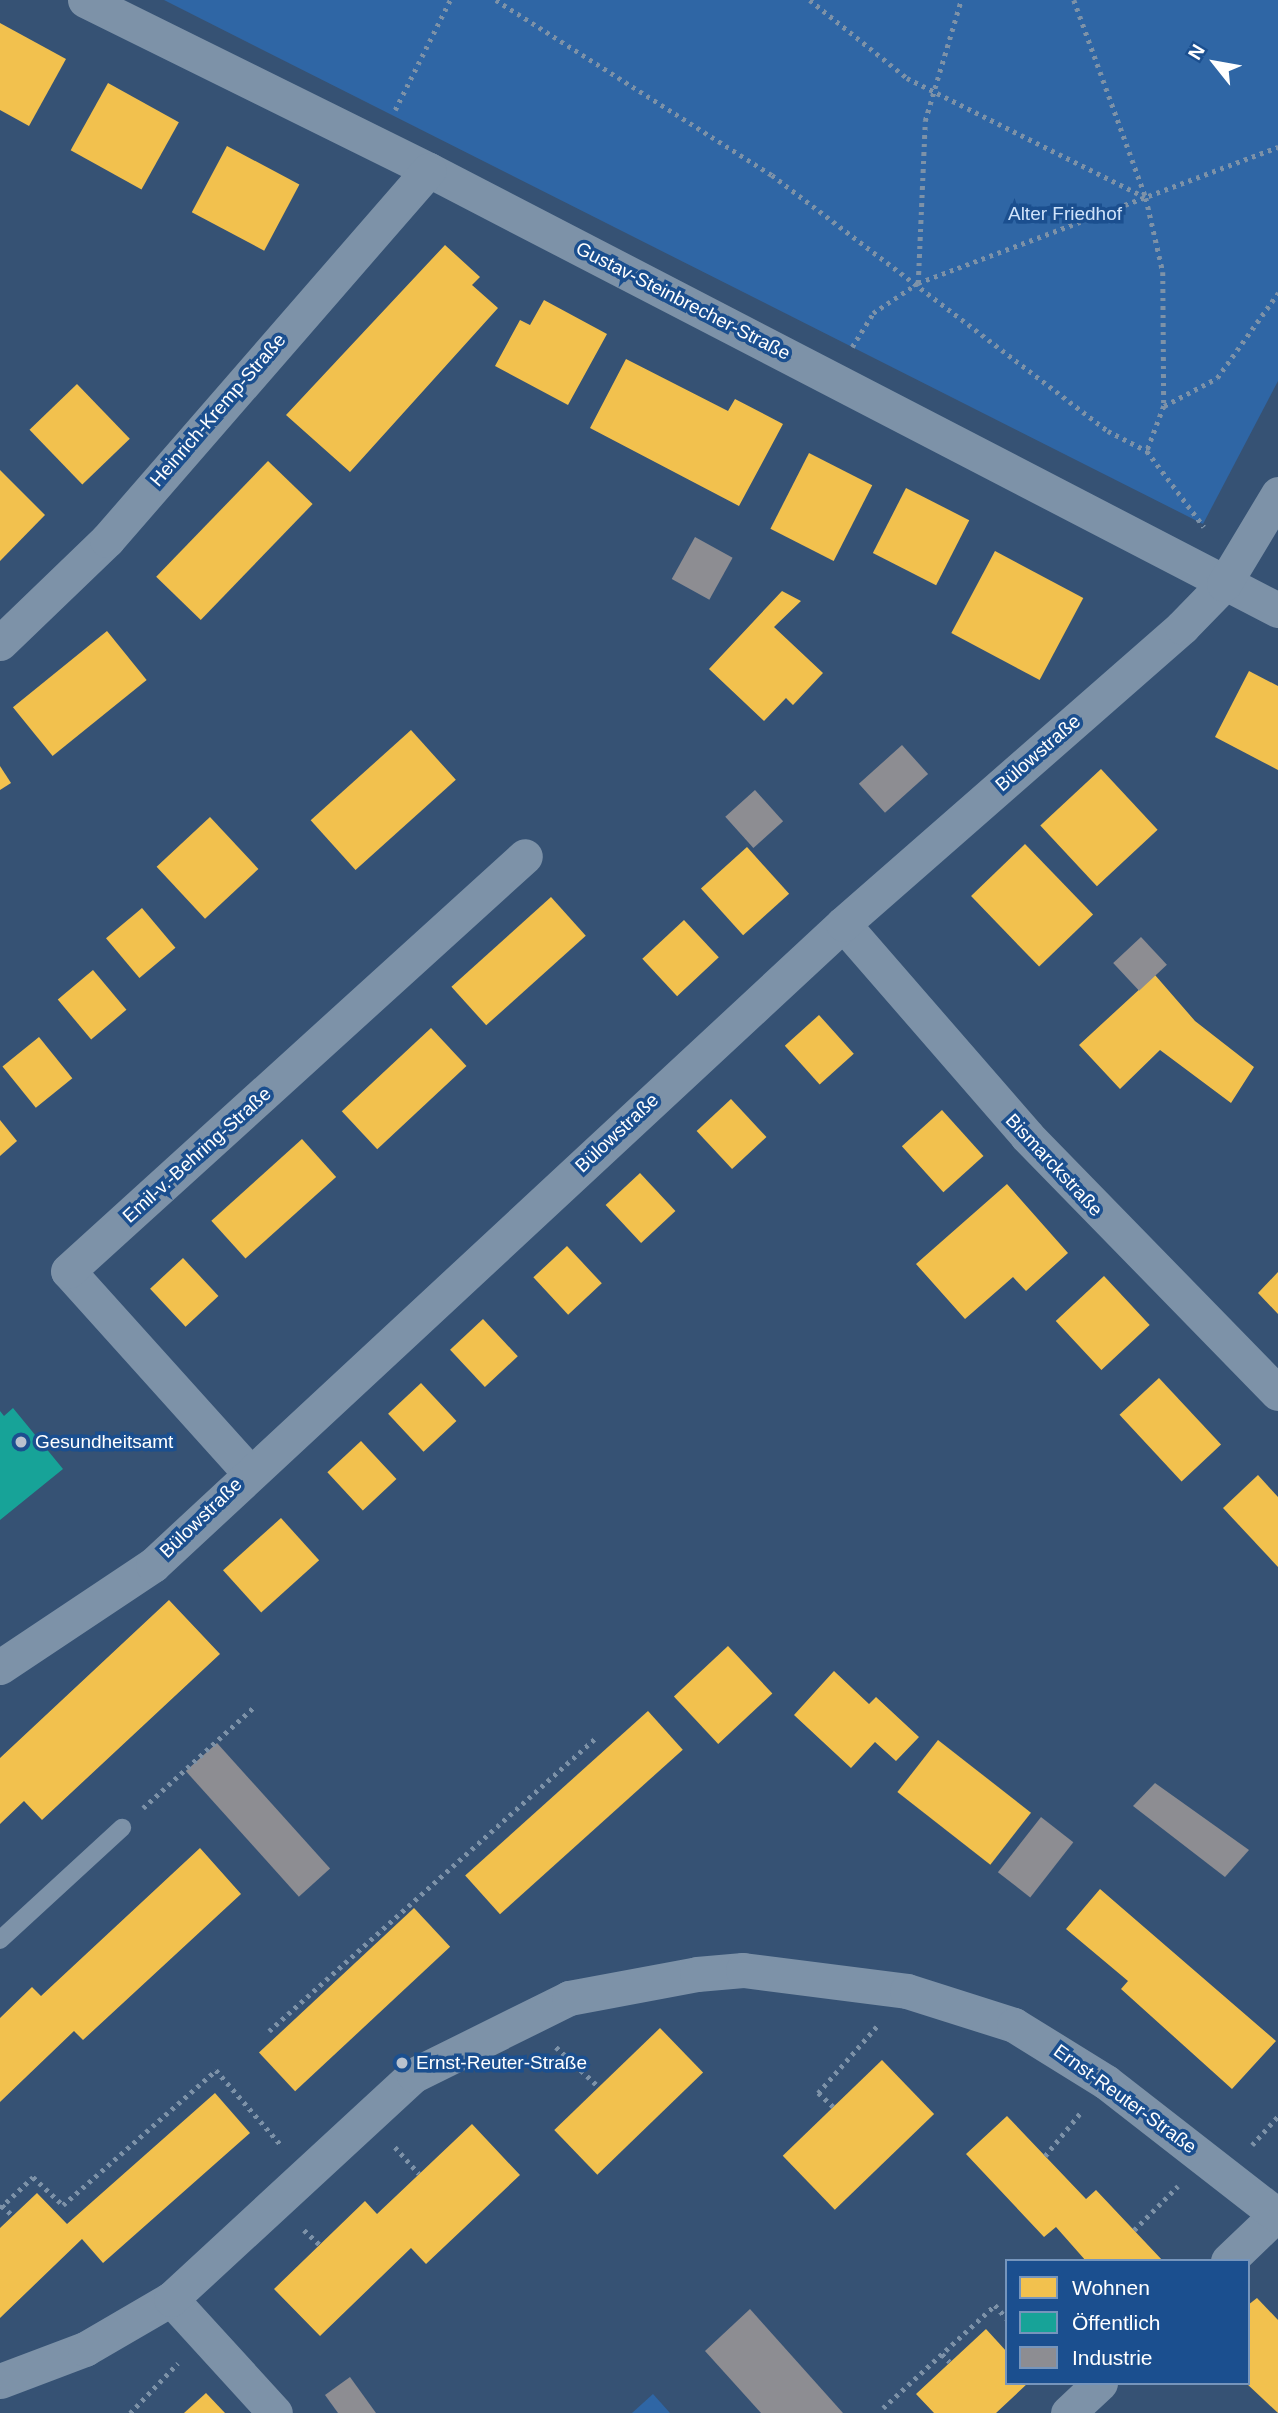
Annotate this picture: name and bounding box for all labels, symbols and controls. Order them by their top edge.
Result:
north arrow [1180,28,1250,98]
text: N [1184,41,1209,63]
park label: Alter Friedhof [1008,203,1122,225]
street label: Gustav-Steinbrecher-Straße [572,237,794,365]
street label: Heinrich-Kremp-Straße [145,329,291,491]
street label: Bülowstraße [991,710,1085,796]
street label: Emil-v.-Behring-Straße [118,1082,276,1228]
street label: Bülowstraße [571,1089,663,1177]
street label: Bismarckstraße [1001,1109,1107,1221]
place label: Gesundheitsamt [35,1431,173,1453]
marker: Gesundheitsamt [13,1434,29,1450]
street label: Bülowstraße [155,1473,247,1563]
street label: Ernst-Reuter-Straße [1049,2040,1201,2158]
place label: Ernst-Reuter-Straße [416,2052,587,2074]
marker: Ernst-Reuter-Straße [394,2055,410,2071]
legend [1005,2259,1250,2385]
text: Wohnen [1072,2276,1150,2299]
text: Öffentlich [1072,2311,1160,2334]
text: Industrie [1072,2346,1153,2369]

